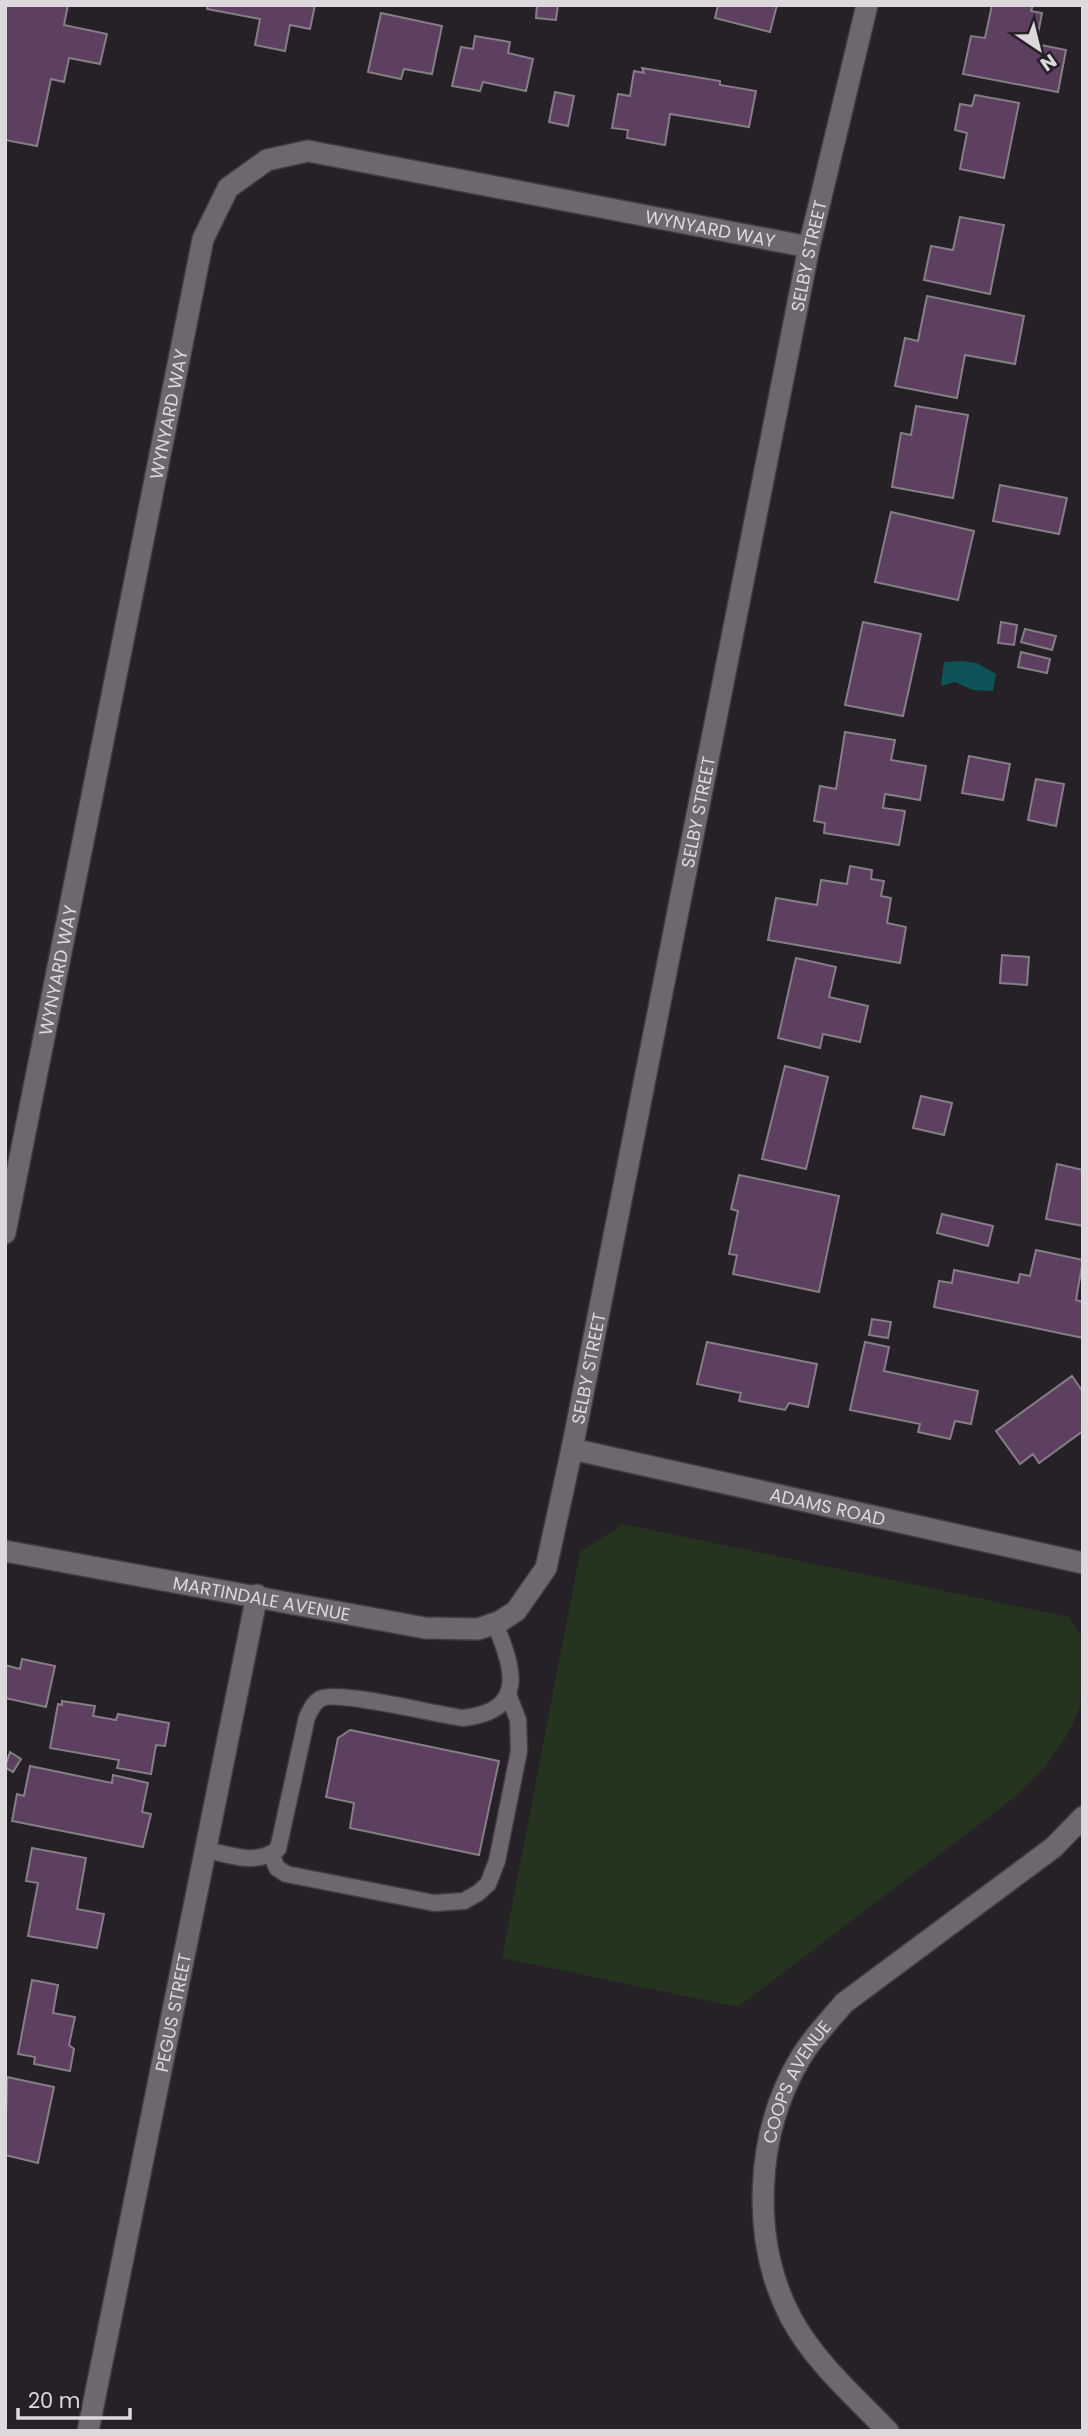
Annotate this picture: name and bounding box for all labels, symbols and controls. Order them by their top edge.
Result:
north arrow [1004,14,1074,84]
text: N [1035,47,1062,78]
street label: SELBY STREET [784,197,832,314]
street label: WYNYARD WAY [643,203,778,253]
street label: WYNYARD WAY [143,346,193,481]
street label: SELBY STREET [674,754,721,870]
street label: WYNYARD WAY [32,902,83,1037]
street label: SELBY STREET [565,1310,611,1426]
street label: ADAMS ROAD [767,1481,888,1531]
street label: MARTINDALE AVENUE [171,1570,352,1627]
street label: PEGUS STREET [148,1951,197,2074]
street label: COOPS AVENUE [756,2014,837,2146]
scale bar [18,2376,130,2420]
text: 20 m [28,2386,81,2415]

